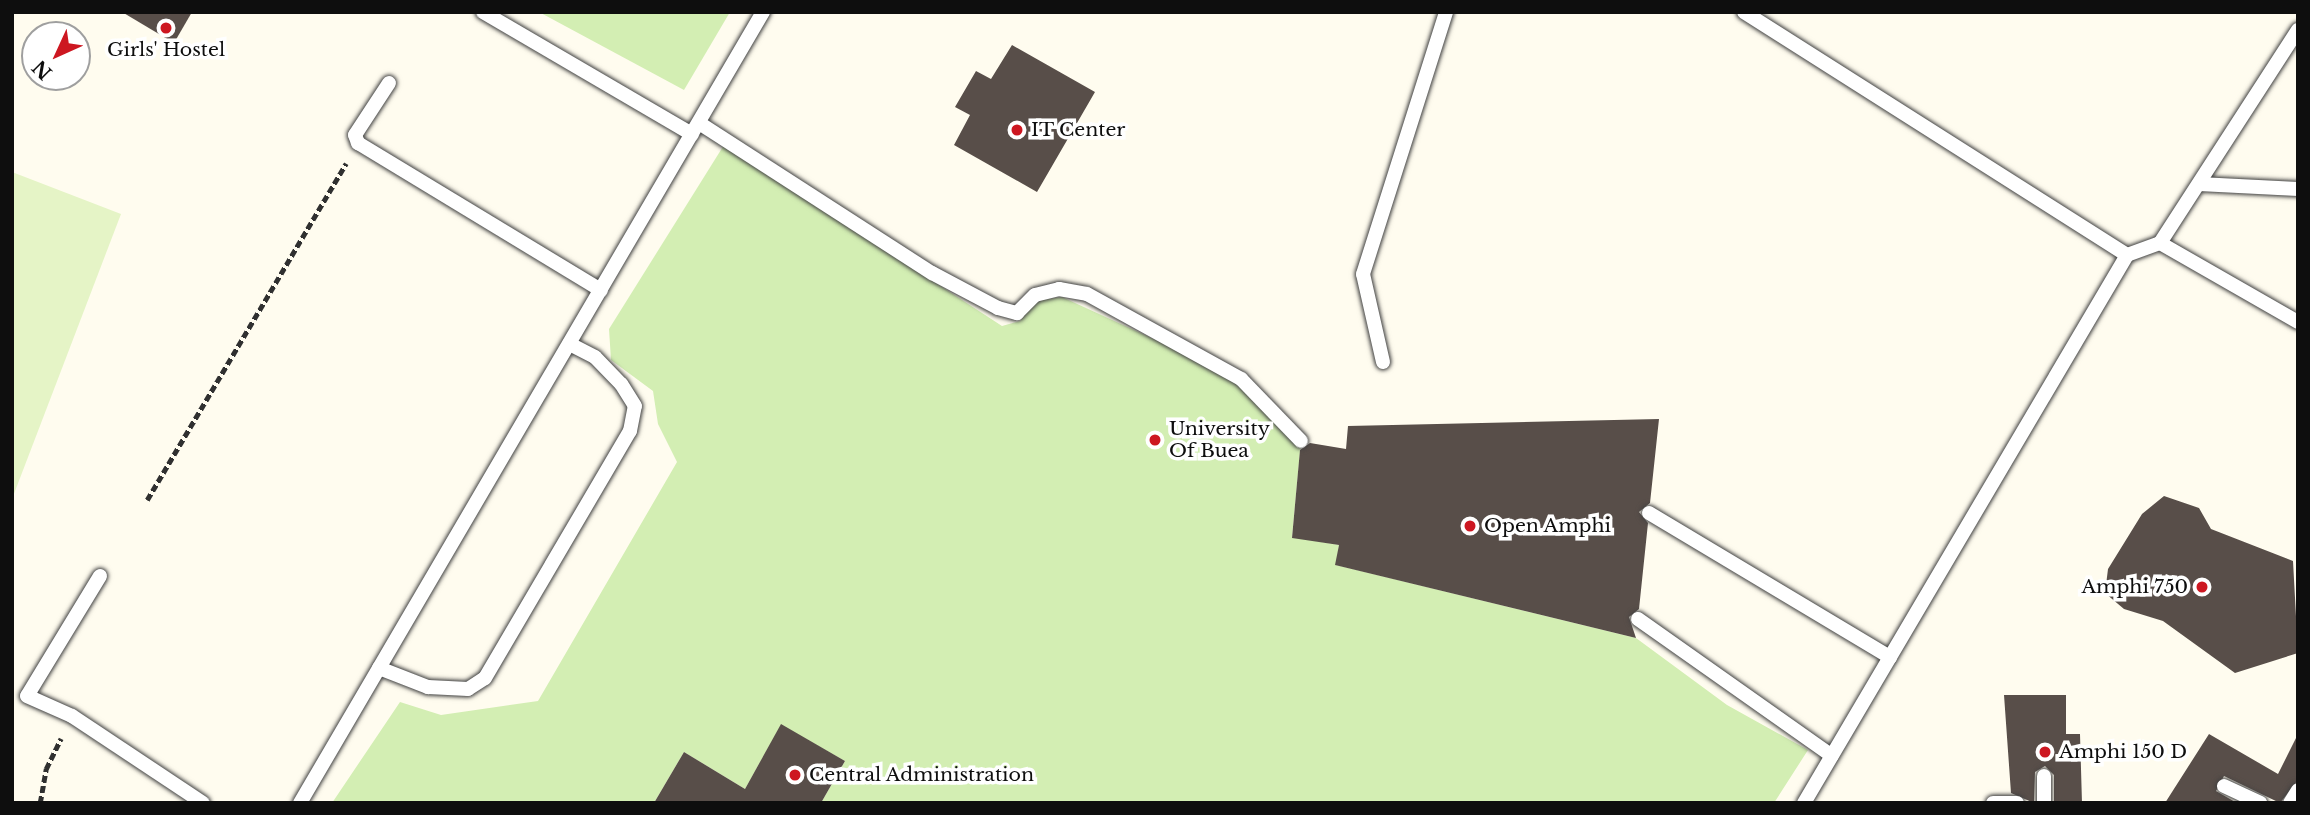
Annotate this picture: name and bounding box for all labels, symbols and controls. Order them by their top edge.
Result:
marker: Girls' Hostel [158,20,174,36]
north arrow [21,21,91,91]
place label: Girls' Hostel [107,39,225,61]
text: N [28,55,57,84]
place label: IT Center [1031,119,1126,141]
marker: IT Center [1009,122,1025,138]
place label: University Of Buea [1169,418,1270,462]
marker: University Of Buea [1147,432,1163,448]
place label: Open Amphi [1484,515,1612,537]
marker: Open Amphi [1462,518,1478,534]
place label: Amphi 750 [2081,576,2188,598]
marker: Amphi 750 [2194,579,2210,595]
place label: Amphi 150 D [2059,741,2187,763]
marker: Amphi 150 D [2037,744,2053,760]
place label: Central Administration [809,764,1035,786]
marker: Central Administration [787,767,803,783]

